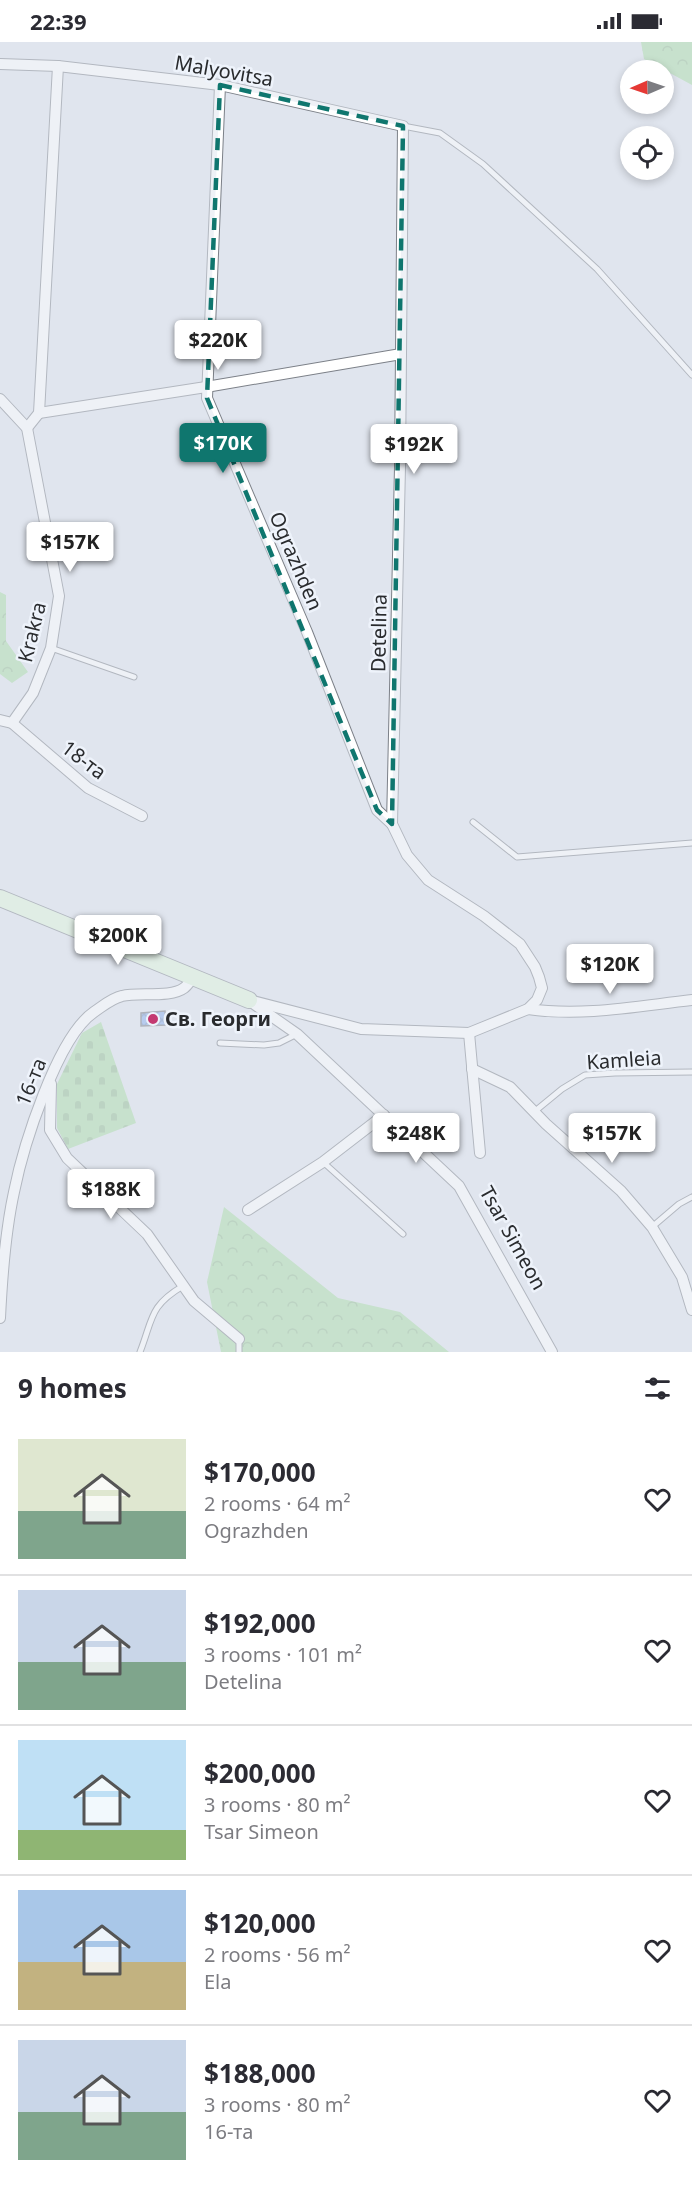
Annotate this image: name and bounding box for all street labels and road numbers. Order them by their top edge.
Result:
street label: Malyovitsa [173,49,276,92]
street label: Ograzhden [264,507,329,614]
street label: Detelina [364,594,393,672]
street label: Krakra [11,599,52,665]
street label: 18-та [56,734,112,785]
street label: Kamleia [586,1043,662,1076]
street label: 16-та [9,1054,52,1110]
street label: Tsar Simeon [474,1181,553,1294]

